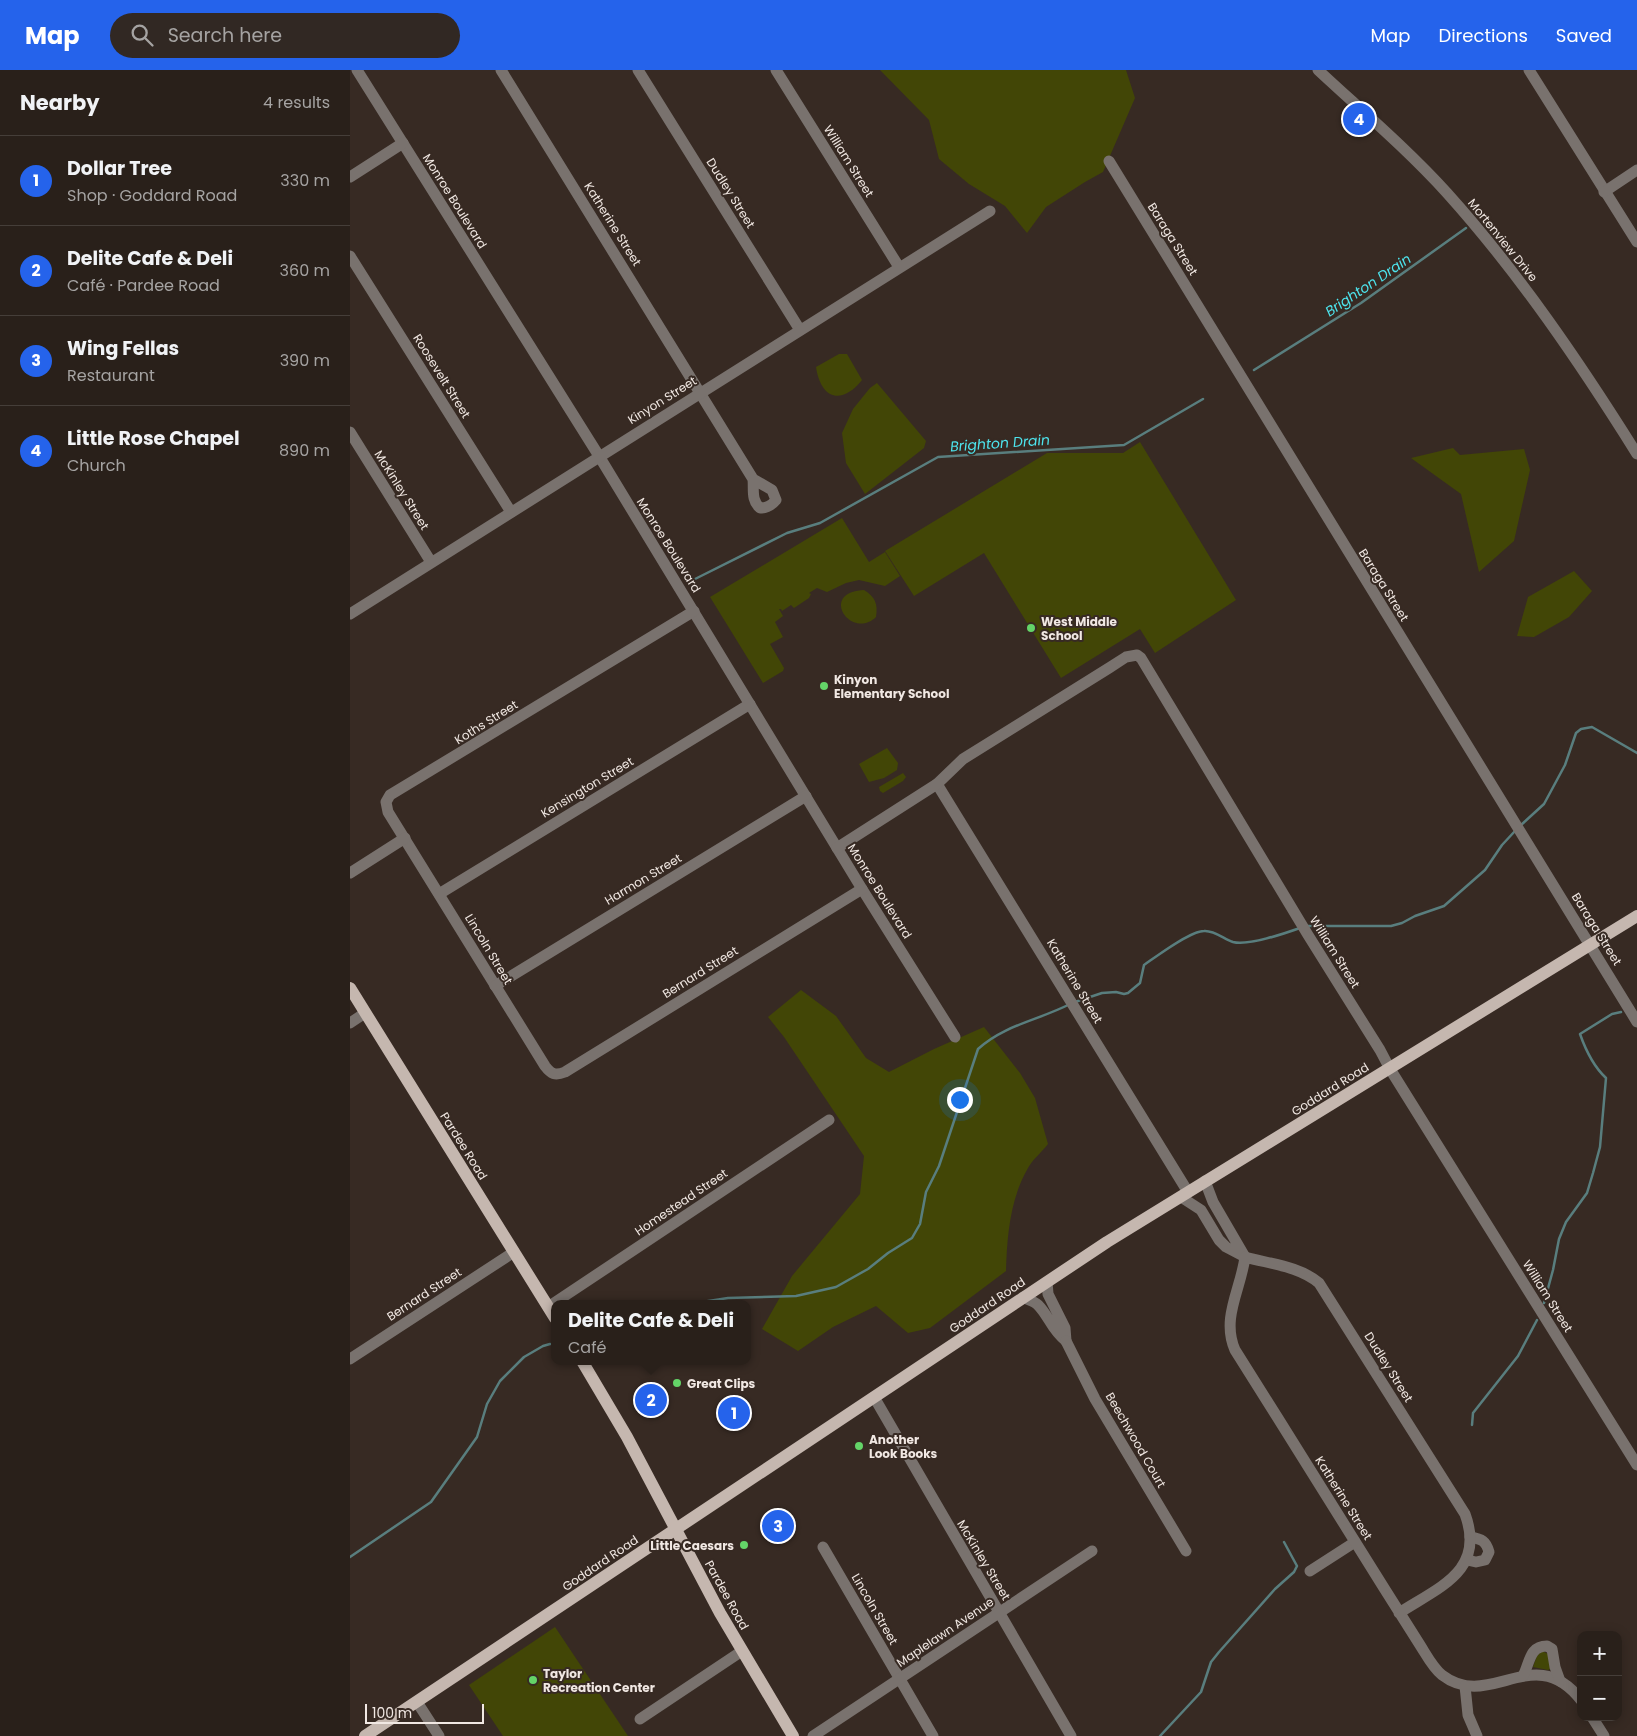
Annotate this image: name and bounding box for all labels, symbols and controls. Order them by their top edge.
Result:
search box [110,13,460,58]
text: Map [25,19,80,52]
icon: search [128,21,156,49]
text: Search here [168,22,282,49]
text: Map [1371,23,1410,48]
text: Directions [1438,23,1528,48]
text: Saved [1556,23,1612,48]
text: Nearby [20,88,100,117]
text: 4 results [263,91,330,114]
pin: 4 [1343,100,1375,138]
street label: William Street [820,122,878,200]
street label: Monroe Boulevard [419,150,491,252]
text: Dollar Tree [67,155,172,182]
street label: Dudley Street [703,155,759,231]
text: 1 [33,169,39,192]
text: 330 m [280,169,330,192]
street label: Katherine Street [580,179,646,269]
text: Shop · Goddard Road [67,184,237,207]
street label: Mortenview Drive [1464,195,1542,285]
street label: Baraga Street [1144,199,1202,279]
text: Delite Cafe & Deli [67,245,233,272]
water label: Brighton Drain [1321,249,1415,321]
text: 2 [31,259,41,282]
text: 360 m [280,259,330,282]
text: Café · Pardee Road [67,274,220,297]
street label: Roosevelt Street [409,331,475,421]
text: Wing Fellas [67,335,179,362]
text: 3 [31,349,41,372]
text: 390 m [280,349,330,372]
text: Restaurant [67,364,155,387]
street label: Kinyon Street [624,372,700,428]
text: Little Rose Chapel [67,425,240,452]
water label: Brighton Drain [949,430,1051,456]
text: 4 [31,439,41,462]
text: 890 m [279,439,330,462]
street label: McKinley Street [371,447,433,533]
text: Church [67,454,126,477]
street label: Monroe Boulevard [633,494,705,596]
street label: Baraga Street [1355,545,1413,625]
place label: West Middle School [1041,613,1118,644]
marker: West Middle School [1025,622,1037,634]
place label: Kinyon Elementary School [834,671,949,702]
marker: Kinyon Elementary School [818,680,830,692]
street label: Koths Street [451,696,521,748]
street label: Kensington Street [537,753,637,821]
street label: Monroe Boulevard [844,840,916,942]
street label: Harmon Street [601,849,685,909]
street label: Baraga Street [1568,889,1626,969]
street label: Lincoln Street [461,910,517,988]
street label: William Street [1306,913,1364,991]
street label: Katherine Street [1043,936,1107,1026]
street label: Bernard Street [659,942,741,1002]
street label: Goddard Road [1288,1058,1372,1120]
your location [947,1087,973,1113]
street label: Pardee Road [436,1109,492,1183]
street label: Homestead Street [631,1165,731,1239]
street label: William Street [1519,1257,1577,1335]
street label: Bernard Street [383,1263,465,1325]
street label: Goddard Road [946,1273,1028,1337]
popup [551,1300,751,1365]
text: Delite Cafe & Deli [568,1307,734,1334]
street label: Dudley Street [1361,1329,1417,1405]
text: Café [568,1336,606,1359]
place label: Great Clips [687,1375,756,1392]
marker: Great Clips [671,1377,683,1389]
pin: 2 [635,1381,667,1419]
street label: Beechwood Court [1102,1389,1170,1491]
pin: 1 [718,1394,750,1432]
place label: Another Look Books [869,1431,938,1462]
marker: Another Look Books [853,1440,865,1452]
street label: Katherine Street [1311,1453,1377,1543]
pin: 3 [762,1507,794,1545]
street label: McKinley Street [953,1517,1015,1603]
street label: Goddard Road [559,1531,641,1595]
place label: Little Caesars [650,1537,734,1554]
marker: Little Caesars [738,1539,750,1551]
street label: Pardee Road [701,1557,753,1633]
street label: Lincoln Street [848,1570,902,1648]
street label: Maplelawn Avenue [893,1593,997,1671]
map controls [1577,1631,1622,1721]
button: + [1577,1631,1622,1676]
place label: Taylor Recreation Center [543,1665,655,1696]
marker: Taylor Recreation Center [527,1674,539,1686]
button: − [1577,1676,1622,1721]
scale bar [365,1701,484,1724]
text: 100 m [372,1703,412,1723]

